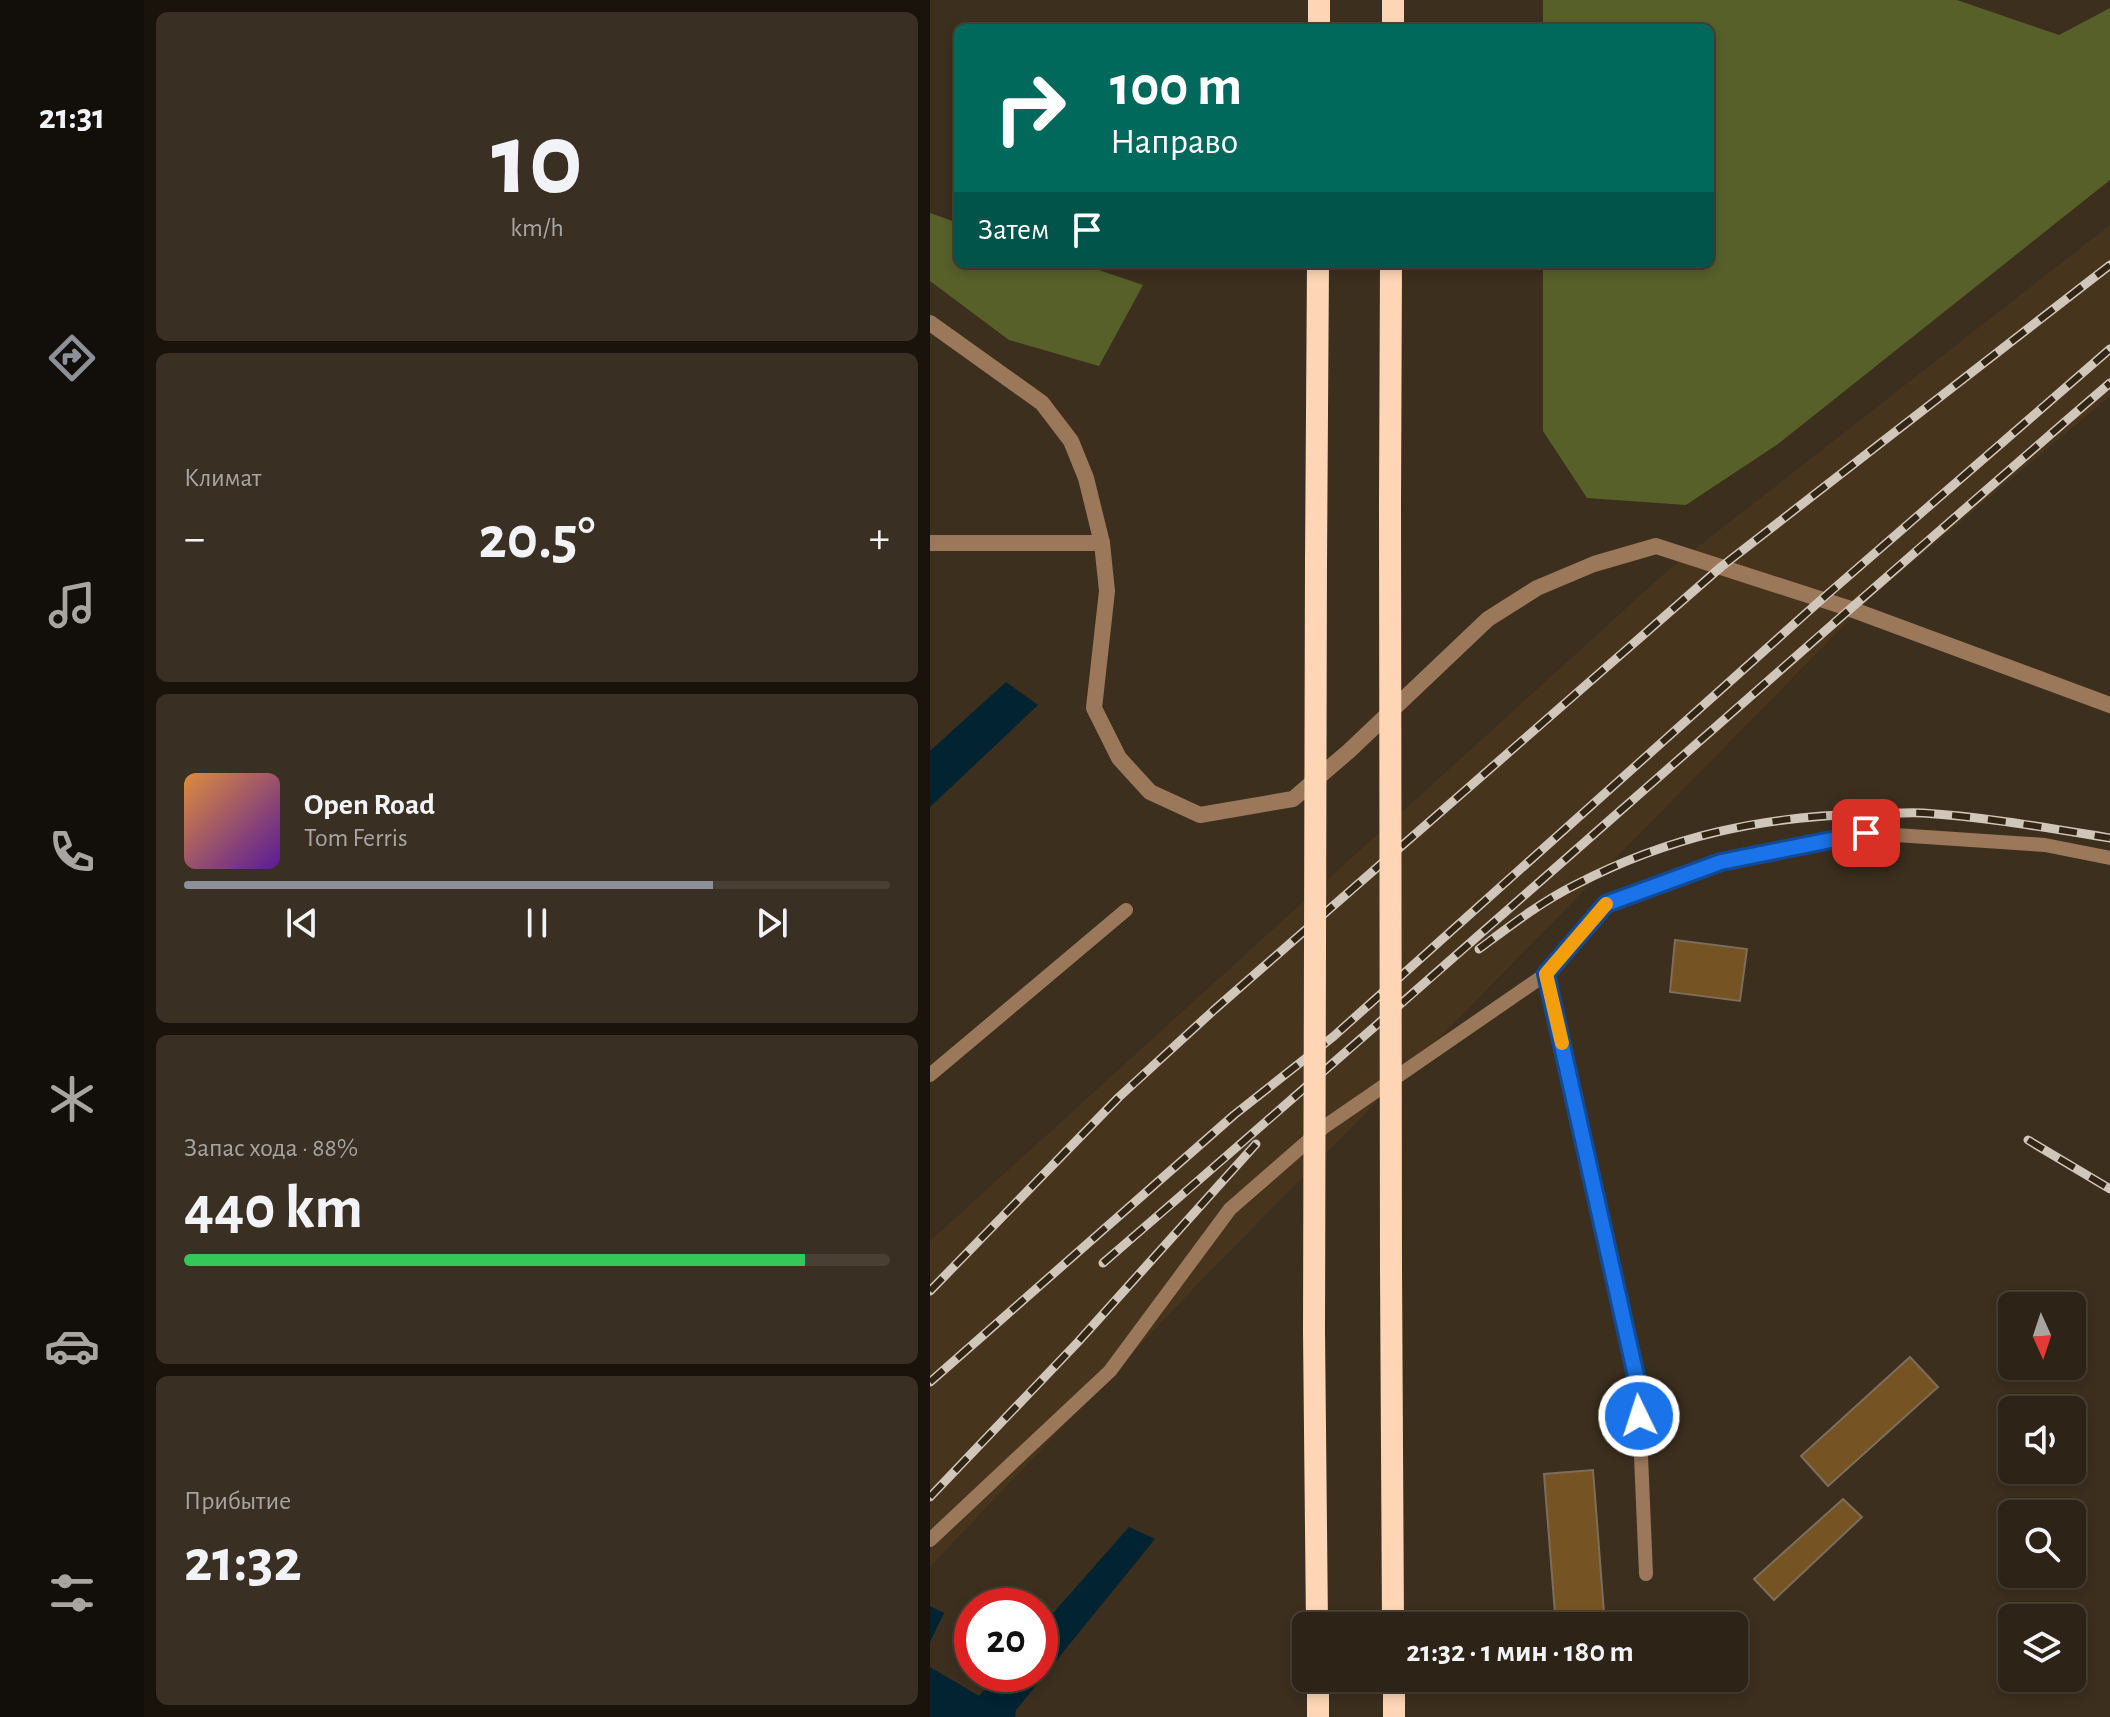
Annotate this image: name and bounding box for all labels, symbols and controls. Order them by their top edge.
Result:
icon: right [978,56,1082,160]
text: 100 m [1110,59,1242,115]
text: 21:31 [39,99,105,135]
text: 10 [491,109,583,213]
text: Направо [1110,124,1238,160]
icon: arrive [1065,208,1109,252]
text: km/h [510,215,564,241]
text: Затем [978,215,1049,245]
icon: directions [44,330,100,386]
text: Климат [184,465,261,491]
text: 20.5° [479,509,595,569]
text: − [184,517,205,561]
text: + [869,517,890,561]
icon: music [44,577,100,633]
text: Open Road [304,790,435,820]
pin [1832,799,1900,867]
icon: arrive [1844,811,1888,855]
icon: phone [44,824,100,880]
text: Tom Ferris [304,825,408,851]
icon: previous [280,901,324,945]
icon: pause [515,901,559,945]
icon: next [750,901,794,945]
icon: climate [44,1071,100,1127]
text: Запас хода · 88% [184,1135,358,1161]
text: 440 km [184,1179,363,1239]
north arrow [1998,1292,2086,1380]
map controls [1998,1292,2086,1692]
icon: car [44,1318,100,1374]
position arrow [1597,1374,1681,1458]
button: sound [1998,1396,2086,1484]
text: Прибытие [184,1488,291,1514]
button: search [1998,1500,2086,1588]
text: 21:32 [184,1532,302,1592]
icon: filters [44,1565,100,1621]
speed limit sign: 20 [954,1588,1058,1692]
button: layers [1998,1604,2086,1692]
text: 21:32 · 1 мин · 180 m [1406,1637,1634,1667]

